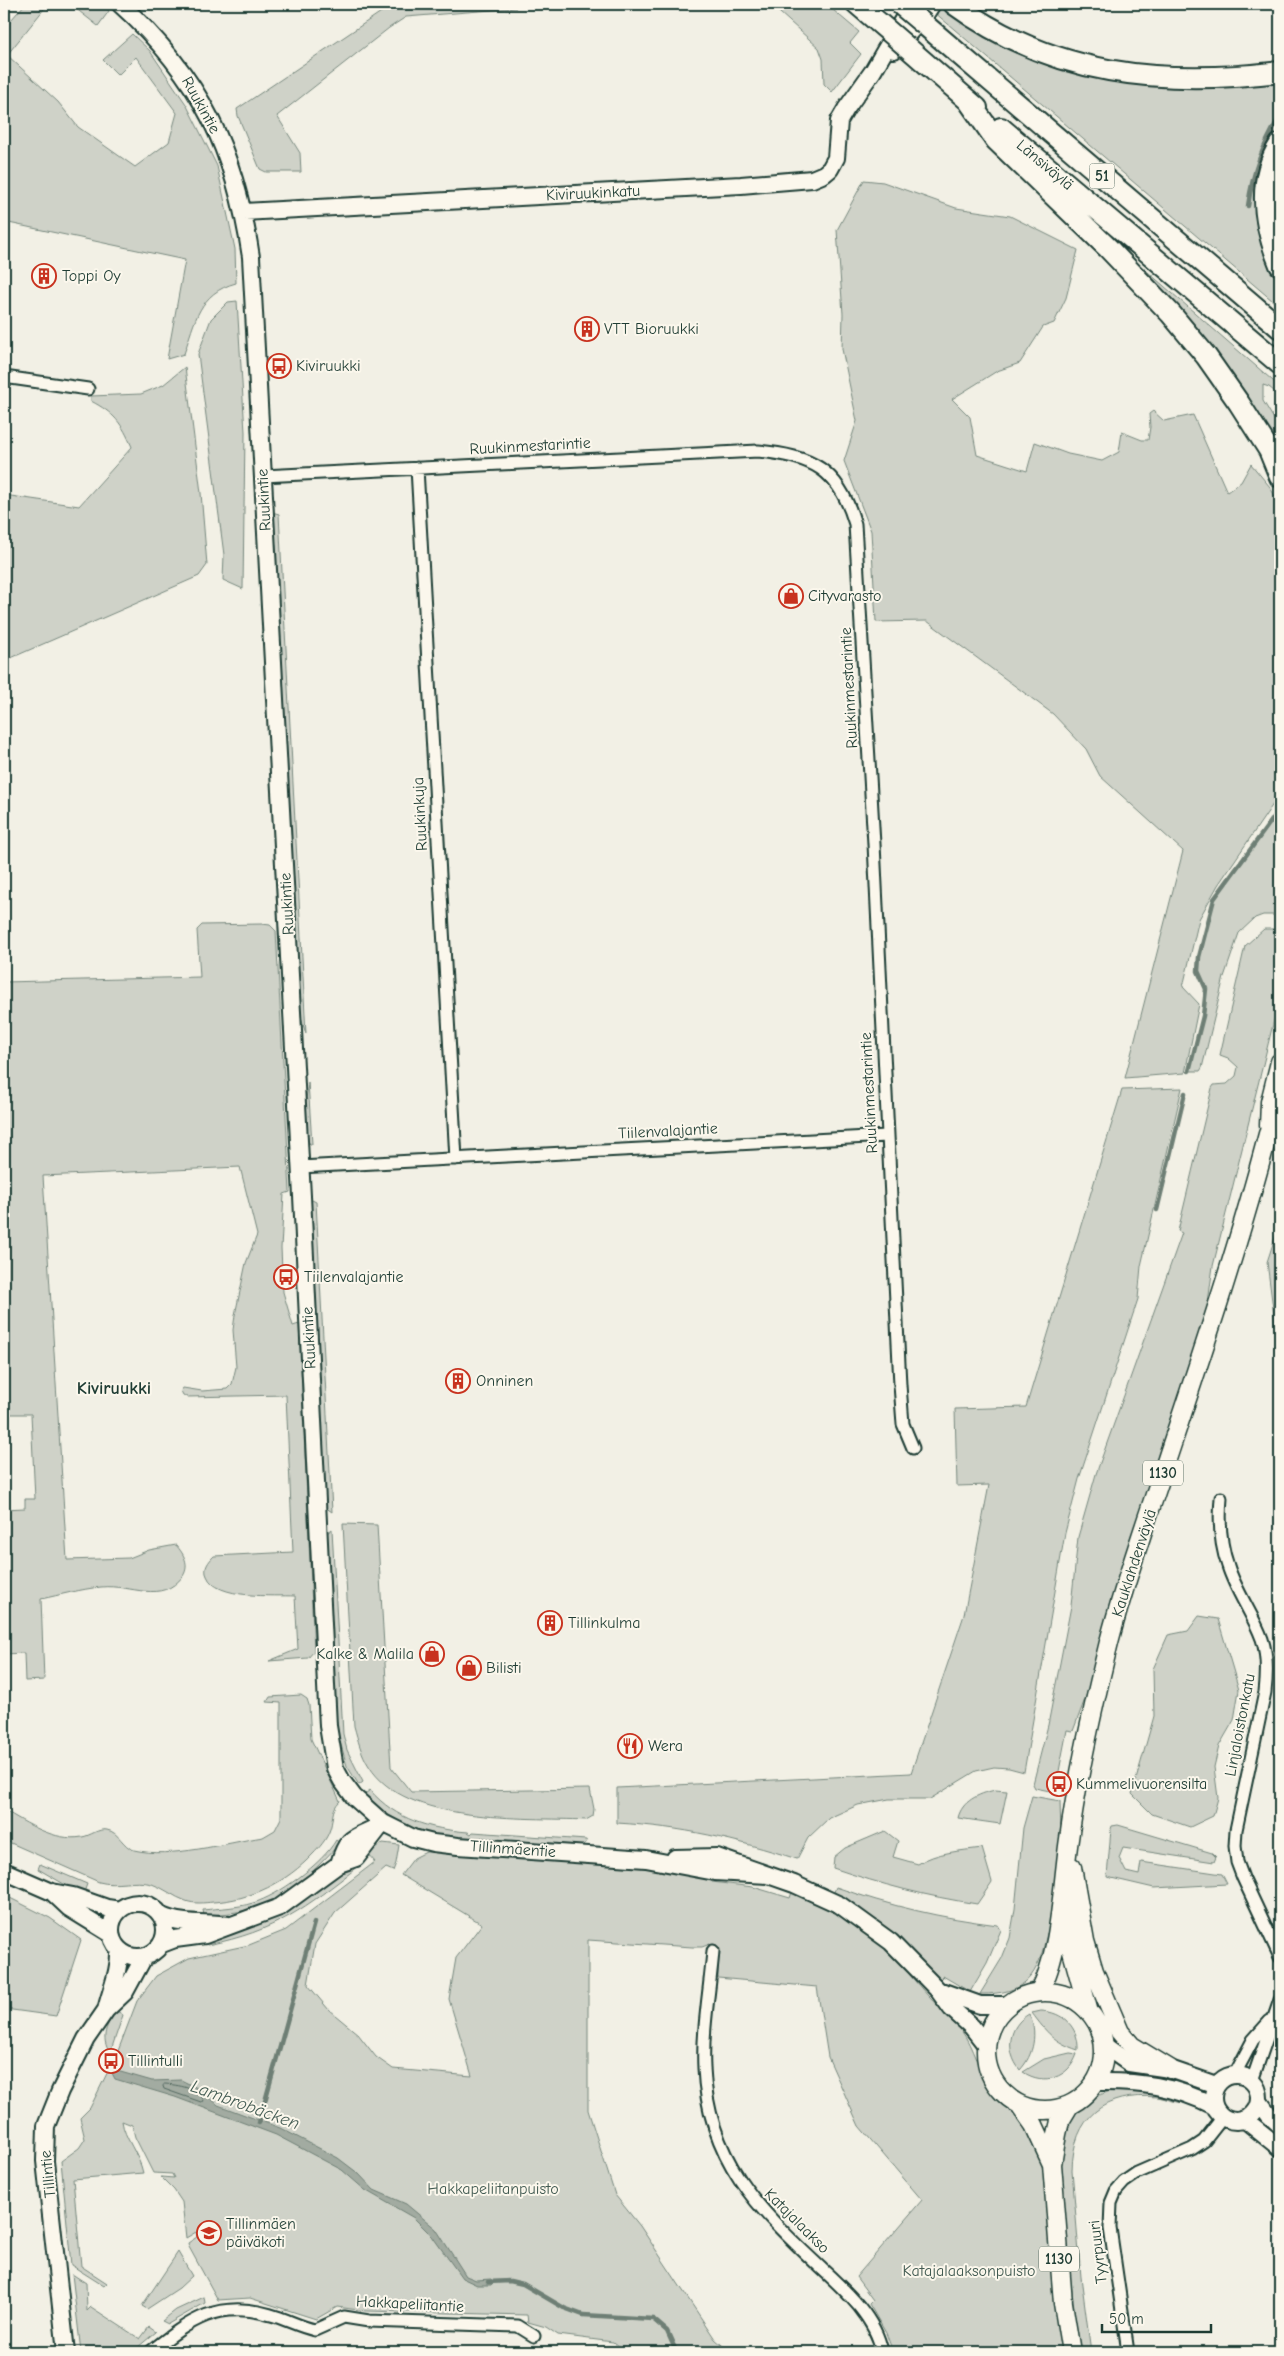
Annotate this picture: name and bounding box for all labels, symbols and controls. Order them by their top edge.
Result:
street label: Ruukintie [178,73,224,137]
street label: Länsiväylä [1013,136,1077,194]
road number: 51 [1090,164,1114,188]
street label: Kiviruukinkatu [545,182,641,204]
building icon: Toppi Oy [31,263,57,289]
place label: Toppi Oy [62,267,122,285]
building icon: VTT Bioruukki [574,316,600,342]
place label: VTT Bioruukki [604,320,699,338]
bus stop icon: Kiviruukki [266,353,292,379]
place label: Kiviruukki [296,357,361,375]
street label: Ruukinmestarintie [469,434,591,458]
street label: Ruukintie [253,468,275,532]
shop icon: Cityvarasto [778,583,804,609]
place label: Cityvarasto [808,587,881,605]
street label: Ruukinmestarintie [837,627,861,749]
street label: Ruukinkuja [409,777,431,851]
street label: Ruukintie [276,872,298,936]
street label: Ruukinmestarintie [857,1032,881,1154]
street label: Tiilenvalajantie [618,1119,718,1143]
bus stop icon: Tiilenvalajantie [273,1264,299,1290]
place label: Tiilenvalajantie [304,1268,403,1286]
street label: Ruukintie [298,1306,320,1370]
building icon: Onninen [445,1368,471,1394]
place label: Onninen [476,1372,533,1390]
district label: Kiviruukki [77,1378,151,1399]
road number: 1130 [1143,1460,1183,1486]
street label: Kauklahdenväylä [1108,1507,1160,1619]
building icon: Tillinkulma [537,1610,563,1636]
place label: Tillinkulma [568,1614,640,1632]
shop icon: Kalke & Malila [419,1641,445,1667]
place label: Kalke & Malila [316,1645,414,1663]
shop icon: Bilisti [456,1655,482,1681]
place label: Bilisti [486,1659,522,1677]
street label: Linjaloistonkatu [1221,1672,1259,1778]
restaurant icon: Wera [617,1733,643,1759]
place label: Wera [648,1737,683,1755]
bus stop icon: Kummelivuorensilta [1046,1771,1072,1797]
place label: Kummelivuorensilta [1076,1775,1207,1793]
street label: Tillinmäentie [469,1837,557,1861]
bus stop icon: Tillintulli [98,2048,124,2074]
place label: Tillintulli [128,2052,183,2070]
water label: Lambrobäcken [188,2076,302,2134]
street label: Tillintie [37,2149,59,2199]
park label: Hakkapeliitanpuisto [427,2180,559,2198]
street label: Katajalaakso [761,2185,833,2257]
place label: Tillinmäen päiväkoti [226,2215,296,2251]
street label: Tyyrpuuri [1085,2219,1111,2285]
school or university icon: Tillinmäen päiväkoti [196,2220,222,2246]
road number: 1130 [1039,2246,1079,2272]
park label: Katajalaaksonpuisto [903,2262,1035,2280]
street label: Hakkapeliitantie [356,2292,464,2316]
scale bar [1102,2301,1210,2333]
text: 50 m [1109,2310,1144,2328]

